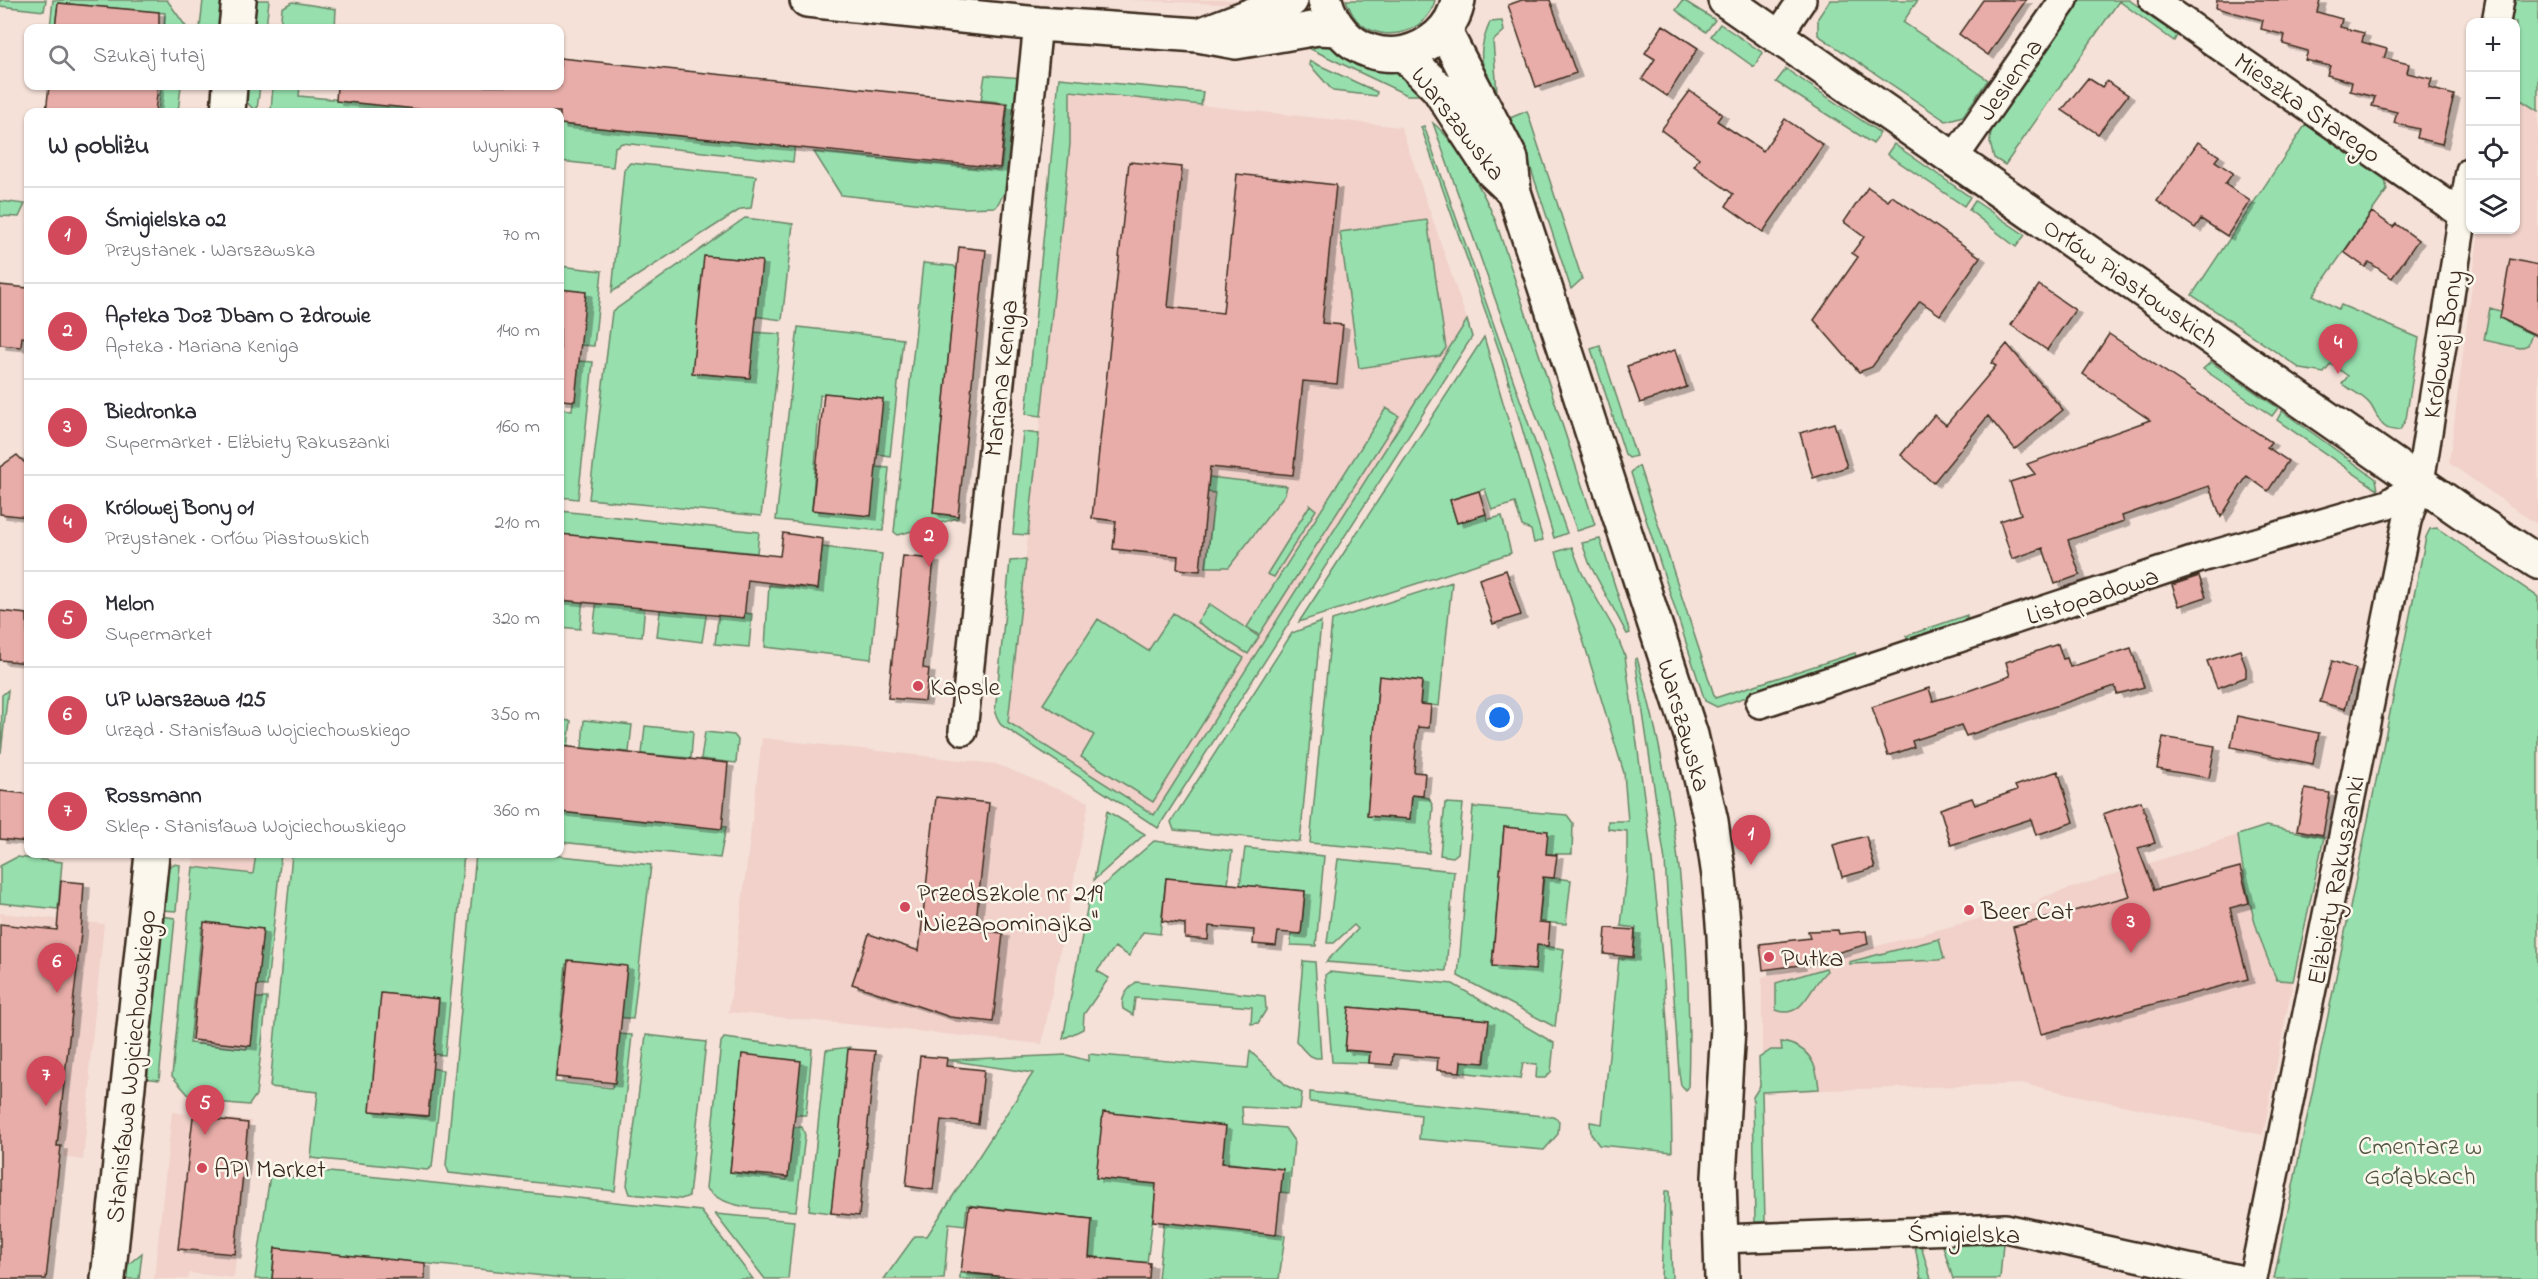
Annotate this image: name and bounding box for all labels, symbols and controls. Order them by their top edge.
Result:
map controls [2466,18,2520,234]
button: + [2466,18,2520,72]
search box [24,24,564,90]
street label: Jesienna [1969,31,2054,130]
icon: search [45,41,78,74]
text: Szukaj tutaj [93,41,204,73]
street label: Mieszka Starego [2225,44,2388,175]
street label: Warszawska [1400,60,1514,190]
button: − [2466,72,2520,126]
button: locate [2466,126,2520,180]
text: W pobliżu [48,128,149,166]
text: Wyniki: 7 [473,133,540,162]
button: layers [2466,180,2520,234]
text: Śmigielska 02 [105,205,226,237]
street label: Orłów Piastowskich [2034,210,2225,359]
text: 1 [64,221,71,250]
text: 70 m [503,221,540,250]
text: Przystanek · Warszawska [105,237,315,266]
street label: Królowej Bony [2414,267,2475,422]
street label: Mariana Keniga [976,298,1030,459]
text: Apteka Doz Dbam O Zdrowie [105,301,371,333]
text: 2 [63,317,72,346]
text: 140 m [496,317,540,346]
pin: 4 [2318,324,2358,374]
text: Apteka · Mariana Keniga [105,333,299,362]
text: Biedronka [105,397,197,429]
text: 3 [63,413,72,442]
text: 160 m [496,413,540,442]
text: Supermarket · Elżbiety Rakuszanki [105,429,390,458]
text: Królowej Bony 01 [105,493,254,525]
text: 4 [63,509,72,538]
text: 210 m [495,509,540,538]
pin: 2 [910,518,948,567]
text: Przystanek · Orłów Piastowskich [105,525,369,554]
street label: Listopadowa [2022,559,2164,637]
text: Melon [105,589,154,621]
text: 5 [62,605,73,634]
text: 320 m [493,605,540,634]
text: Supermarket [105,621,212,650]
street label: Warszawska [1645,655,1719,796]
place label: Kapsle [930,670,1000,708]
marker: Kapsle [911,679,925,693]
text: UP Warszawa 125 [105,685,266,717]
text: 6 [63,701,72,730]
text: 350 m [491,701,540,730]
your location [1485,703,1514,732]
text: Urząd · Stanisława Wojciechowskiego [105,717,411,746]
street label: Elżbiety Rakuszanki [2299,773,2377,988]
text: Rossmann [105,781,202,813]
text: 7 [63,797,72,826]
text: 360 m [494,797,540,826]
text: Sklep · Stanisława Wojciechowskiego [105,813,406,842]
pin: 1 [1732,816,1770,865]
place label: Przedszkole nr 219 "Niezapominajka" [917,876,1103,944]
place label: Beer Cat [1980,894,2074,932]
marker: Przedszkole nr 219 "Niezapominajka" [898,900,912,914]
marker: Beer Cat [1962,903,1976,917]
pin: 3 [2112,904,2150,953]
street label: Stanisława Wojciechowskiego [98,908,168,1225]
place label: Putka [1781,941,1843,979]
pin: 6 [38,944,76,993]
marker: Putka [1762,950,1776,964]
pin: 7 [26,1056,66,1106]
pin: 5 [186,1086,224,1135]
park label: Cmentarz w Gołąbkach [2358,1129,2482,1197]
place label: API Market [214,1152,326,1190]
marker: API Market [195,1161,209,1175]
street label: Śmigielska [1907,1216,2021,1256]

